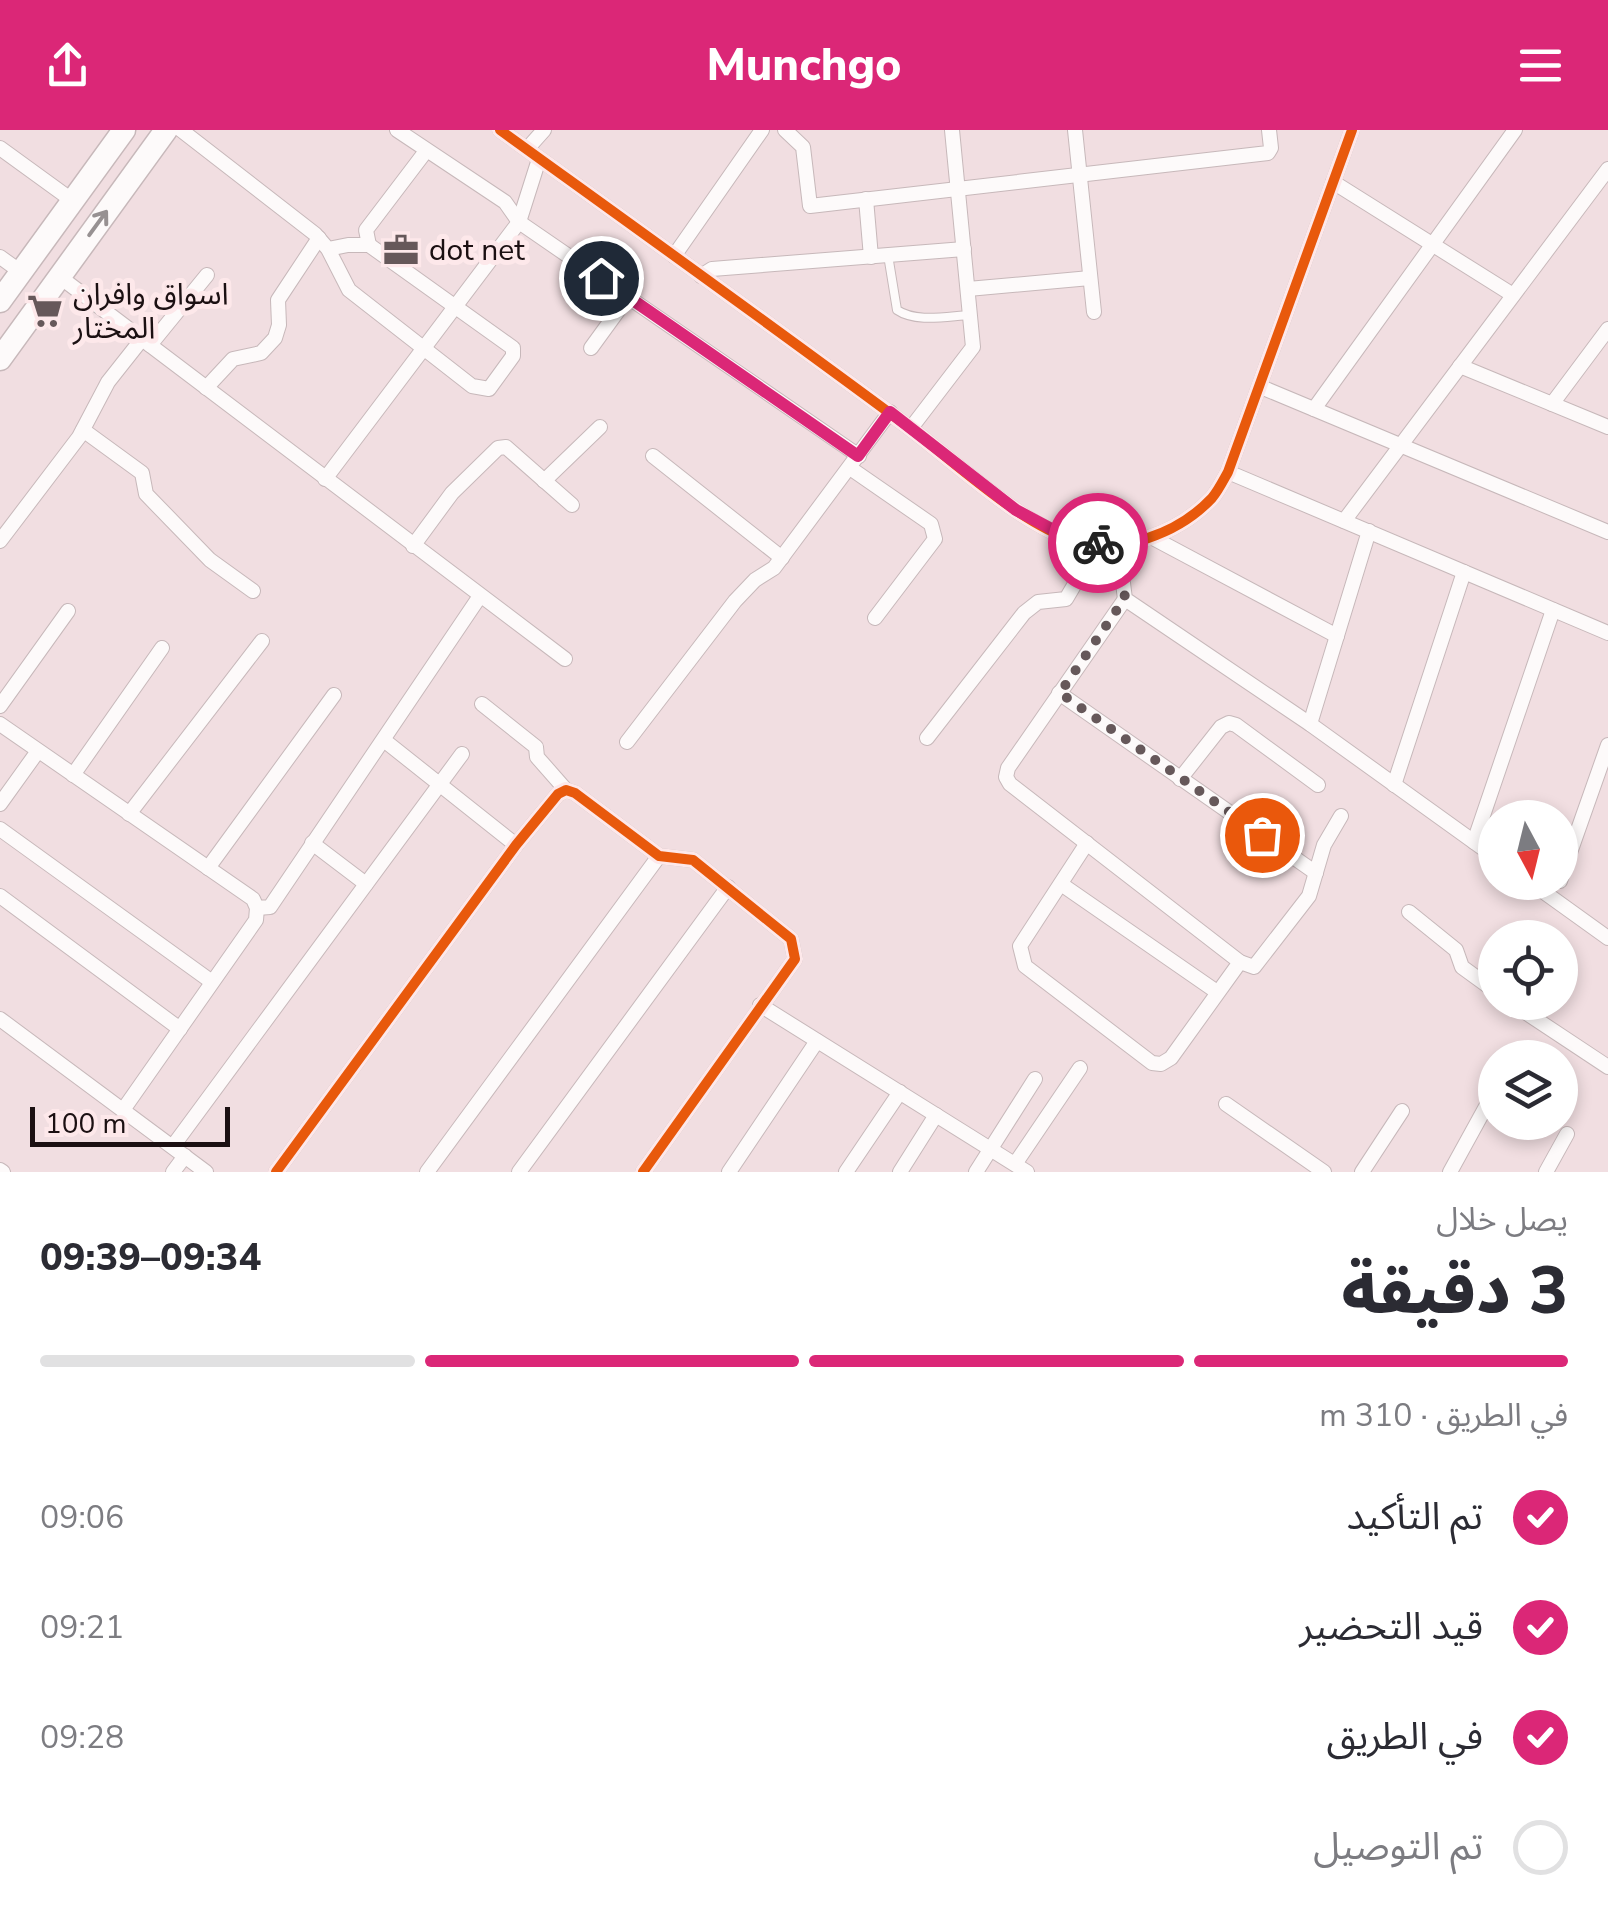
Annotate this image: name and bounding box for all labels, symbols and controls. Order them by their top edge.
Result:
text: Munchgo [706,35,902,96]
icon: share [40,38,95,93]
icon: menu [1513,38,1568,93]
one-way arrow [88,210,109,237]
place label: dot net [429,230,525,271]
office icon: dot net [382,231,420,269]
pin [559,236,644,321]
icon: home [574,251,629,306]
place label: اسواق وافران المختار [72,274,229,349]
supermarket icon: اسواق وافران المختار [26,292,64,330]
courier [1048,493,1148,593]
icon: bike [1071,516,1126,571]
pin [1220,793,1305,878]
north arrow [1478,800,1578,900]
map controls [1478,800,1578,1140]
icon: bag [1235,808,1290,863]
button: locate [1478,920,1578,1020]
button: layers [1478,1040,1578,1140]
scale bar [30,1102,230,1146]
text: 100 m [45,1105,127,1143]
text: يصل خلال [1436,1198,1568,1241]
text: 09:34–09:39 [40,1232,261,1283]
text: 3 دقيقة [1341,1247,1568,1336]
text: في الطريق · 310 m [1319,1394,1568,1437]
icon: check [1513,1490,1568,1545]
text: تم التأكيد [1346,1491,1483,1542]
text: 09:06 [40,1496,124,1539]
icon: check [1513,1600,1568,1655]
text: قيد التحضير [1299,1601,1483,1652]
text: 09:21 [40,1606,124,1649]
icon: check [1513,1710,1568,1765]
text: في الطريق [1326,1711,1483,1762]
text: 09:28 [40,1716,124,1759]
text: تم التوصيل [1313,1821,1483,1872]

